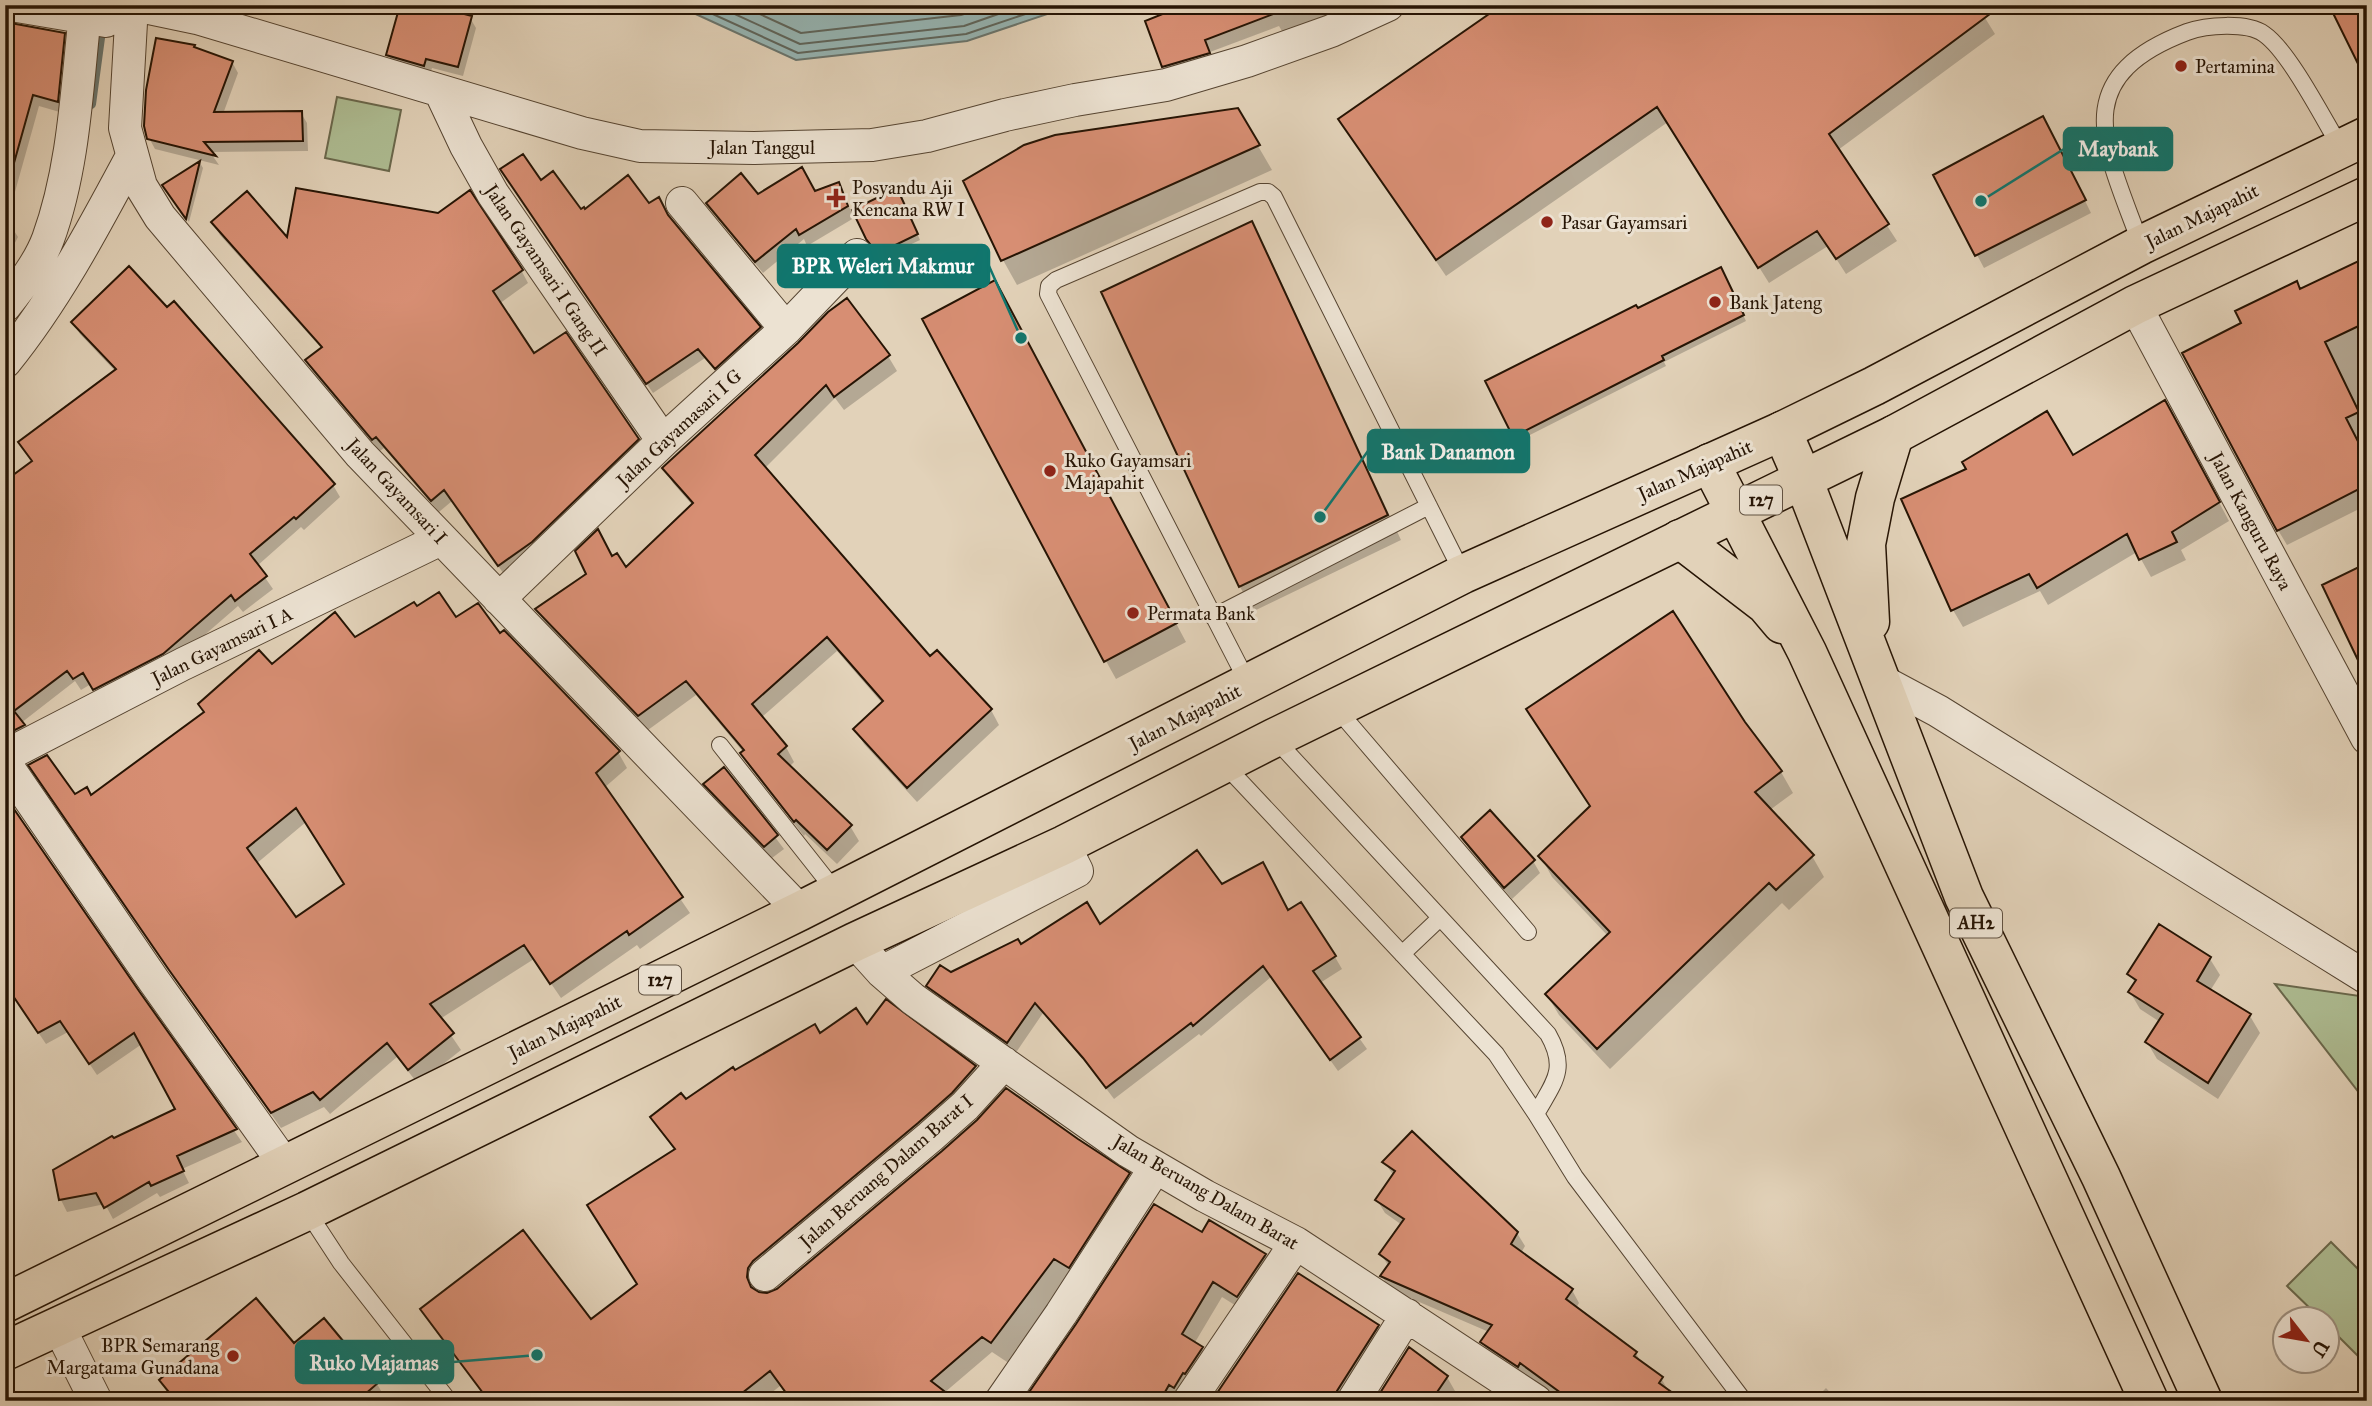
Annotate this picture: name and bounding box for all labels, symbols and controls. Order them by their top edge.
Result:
place label: Pertamina [2195,55,2276,78]
marker: Pertamina [2173,58,2189,74]
callout: Maybank [2064,128,2172,170]
street label: Jalan Tanggul [707,136,816,160]
text: Maybank [2078,136,2159,162]
place label: Posyandu Aji Kencana RW I [852,176,965,221]
street label: Jalan Gayamsari I Gang II [478,178,612,361]
street label: Jalan Majapahit [2140,179,2263,255]
marker: Posyandu Aji Kencana RW I [826,188,846,208]
place label: Pasar Gayamsari [1561,211,1688,234]
marker: Pasar Gayamsari [1539,214,1555,230]
callout: BPR Weleri Makmur [778,245,989,287]
text: BPR Weleri Makmur [792,253,975,279]
place label: Bank Jateng [1729,291,1822,315]
marker: Bank Jateng [1707,294,1723,310]
street label: Jalan Gayamasari I G [610,364,747,494]
callout: Bank Danamon [1368,430,1529,472]
street label: Jalan Gayamsari I [340,432,452,550]
street label: Jalan Majapahit [1632,434,1757,507]
text: Bank Danamon [1381,439,1516,465]
street label: Jalan Kanguru Raya [2203,446,2298,595]
place label: Ruko Gayamsari Majapahit [1064,449,1192,494]
marker: Ruko Gayamsari Majapahit [1042,463,1058,479]
road number: 127 [1740,486,1782,514]
street label: Jalan Gayamsari I A [146,602,297,692]
place label: Permata Bank [1147,602,1255,625]
marker: Permata Bank [1125,605,1141,621]
street label: Jalan Majapahit [1123,679,1246,757]
road number: AH2 [1950,908,2002,938]
road number: 127 [639,965,681,995]
street label: Jalan Majapahit [503,990,626,1066]
street label: Jalan Beruang Dalam Barat I [793,1089,978,1255]
street label: Jalan Beruang Dalam Barat [1107,1128,1303,1256]
north arrow [2270,1304,2340,1374]
place label: BPR Semarang Margatama Gunadana [46,1334,220,1380]
text: U [2306,1336,2334,1362]
callout: Ruko Majamas [296,1341,453,1383]
marker: BPR Semarang Margatama Gunadana [225,1348,241,1364]
text: Ruko Majamas [309,1350,439,1376]

